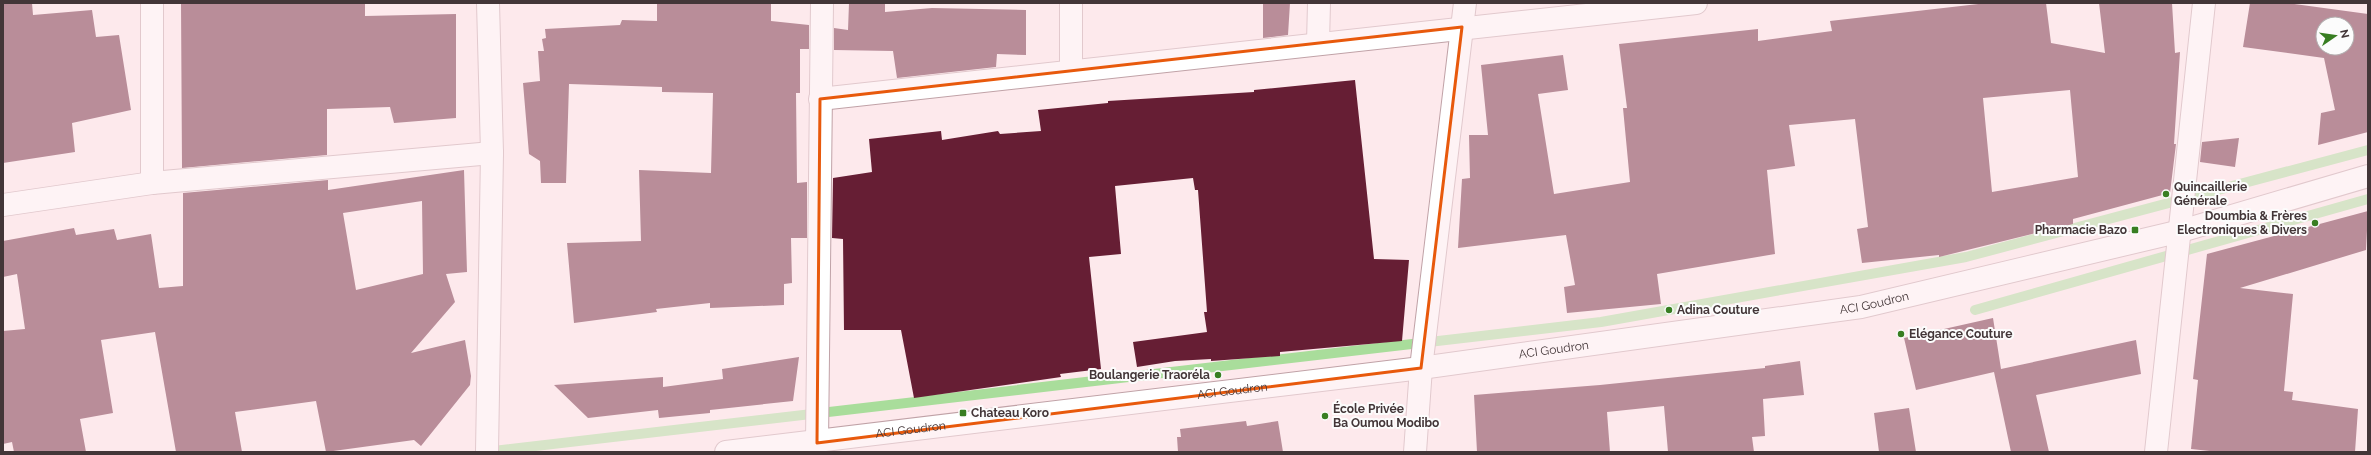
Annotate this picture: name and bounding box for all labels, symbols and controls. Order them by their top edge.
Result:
north arrow [2315,16,2355,56]
text: N [2337,28,2352,39]
place label: Quincaillerie Générale [2174,180,2247,208]
marker: Quincaillerie Générale [2161,189,2171,199]
place label: Doumbia & Frères Electroniques & Divers [2177,209,2307,237]
marker: Doumbia & Frères Electroniques & Divers [2310,218,2320,228]
place label: Pharmacie Bazo [2035,223,2127,237]
marker: Pharmacie Bazo [2130,225,2140,235]
street label: ACI Goudron [1839,289,1910,317]
place label: Adina Couture [1677,303,1759,317]
marker: Adina Couture [1664,305,1674,315]
place label: Elégance Couture [1909,327,2012,341]
marker: Elégance Couture [1896,329,1906,339]
street label: ACI Goudron [1518,338,1590,361]
place label: Boulangerie Traoréla [1089,368,1210,382]
marker: Boulangerie Traoréla [1213,370,1223,380]
street label: ACI Goudron [1196,380,1268,402]
place label: École Privée Ba Oumou Modibo [1333,401,1439,430]
place label: Chateau Koro [971,406,1049,420]
marker: Chateau Koro [958,408,968,418]
marker: École Privée Ba Oumou Modibo [1320,411,1330,421]
street label: ACI Goudron [875,418,947,441]

